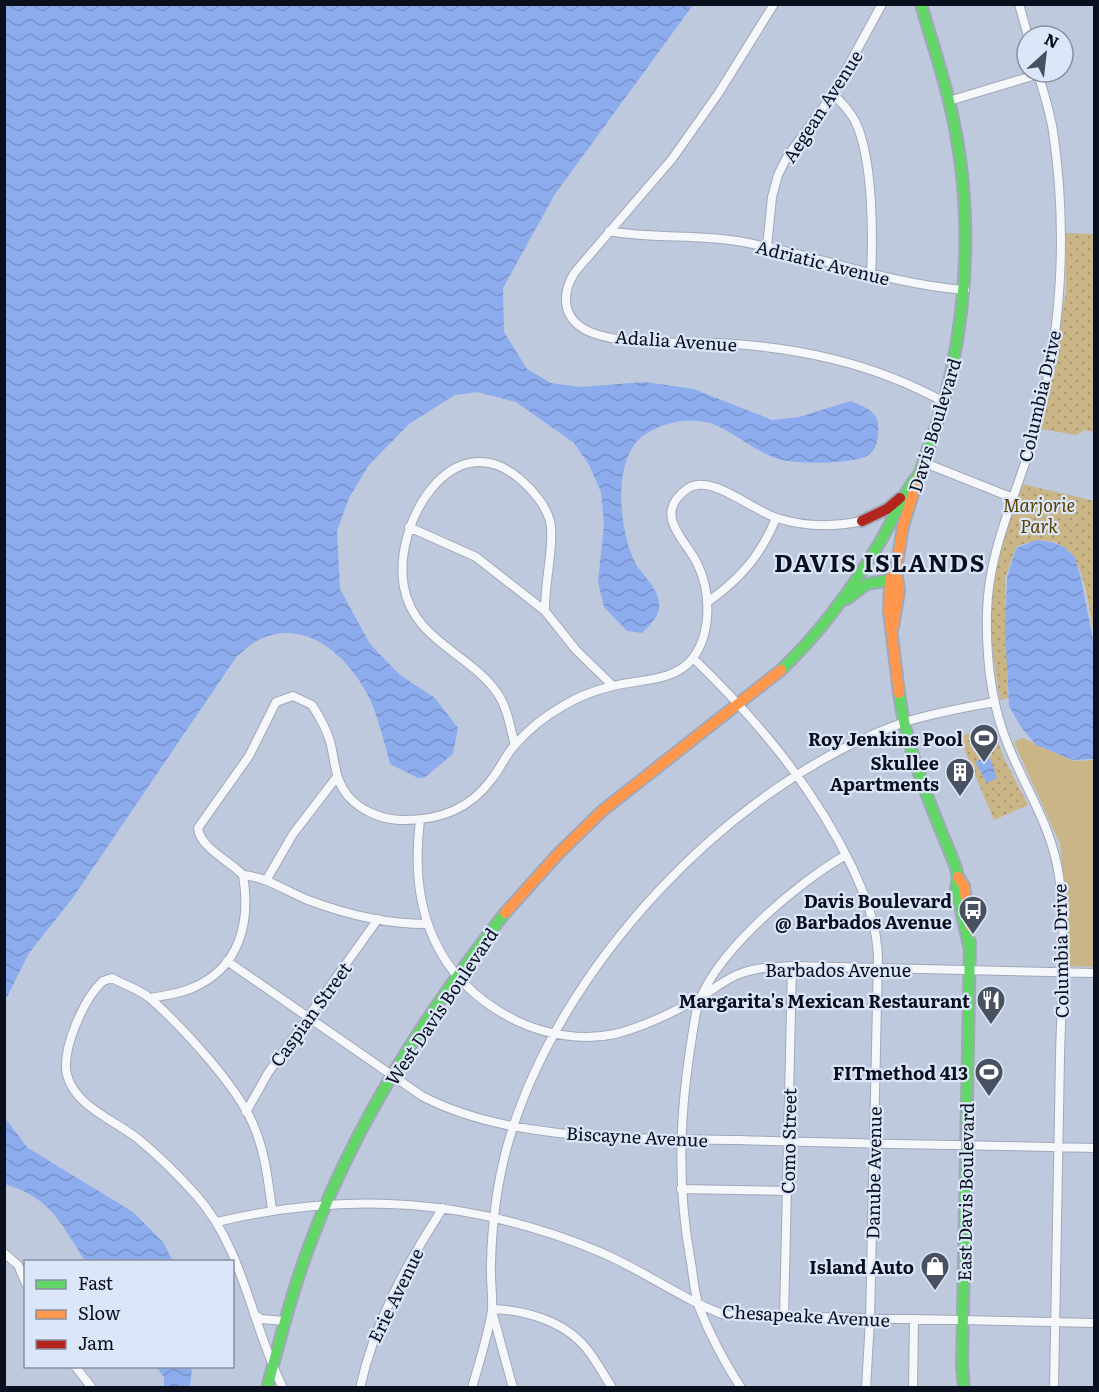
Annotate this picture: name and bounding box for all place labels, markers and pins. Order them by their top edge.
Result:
sports icon: Roy Jenkins Pool [968,722,1000,764]
place label: Roy Jenkins Pool [808,725,963,752]
place label: Skullee Apartments [830,749,939,797]
building icon: Skullee Apartments [944,756,976,798]
place label: Davis Boulevard @ Barbados Avenue [775,887,952,935]
bus stop icon: Davis Boulevard @ Barbados Avenue [957,894,989,936]
restaurant icon: Margarita's Mexican Restaurant [975,984,1007,1026]
place label: Margarita's Mexican Restaurant [679,987,970,1014]
sports icon: FITmethod 413 [973,1056,1005,1098]
place label: FITmethod 413 [833,1059,968,1086]
shop icon: Island Auto [919,1250,951,1292]
place label: Island Auto [809,1253,914,1280]

